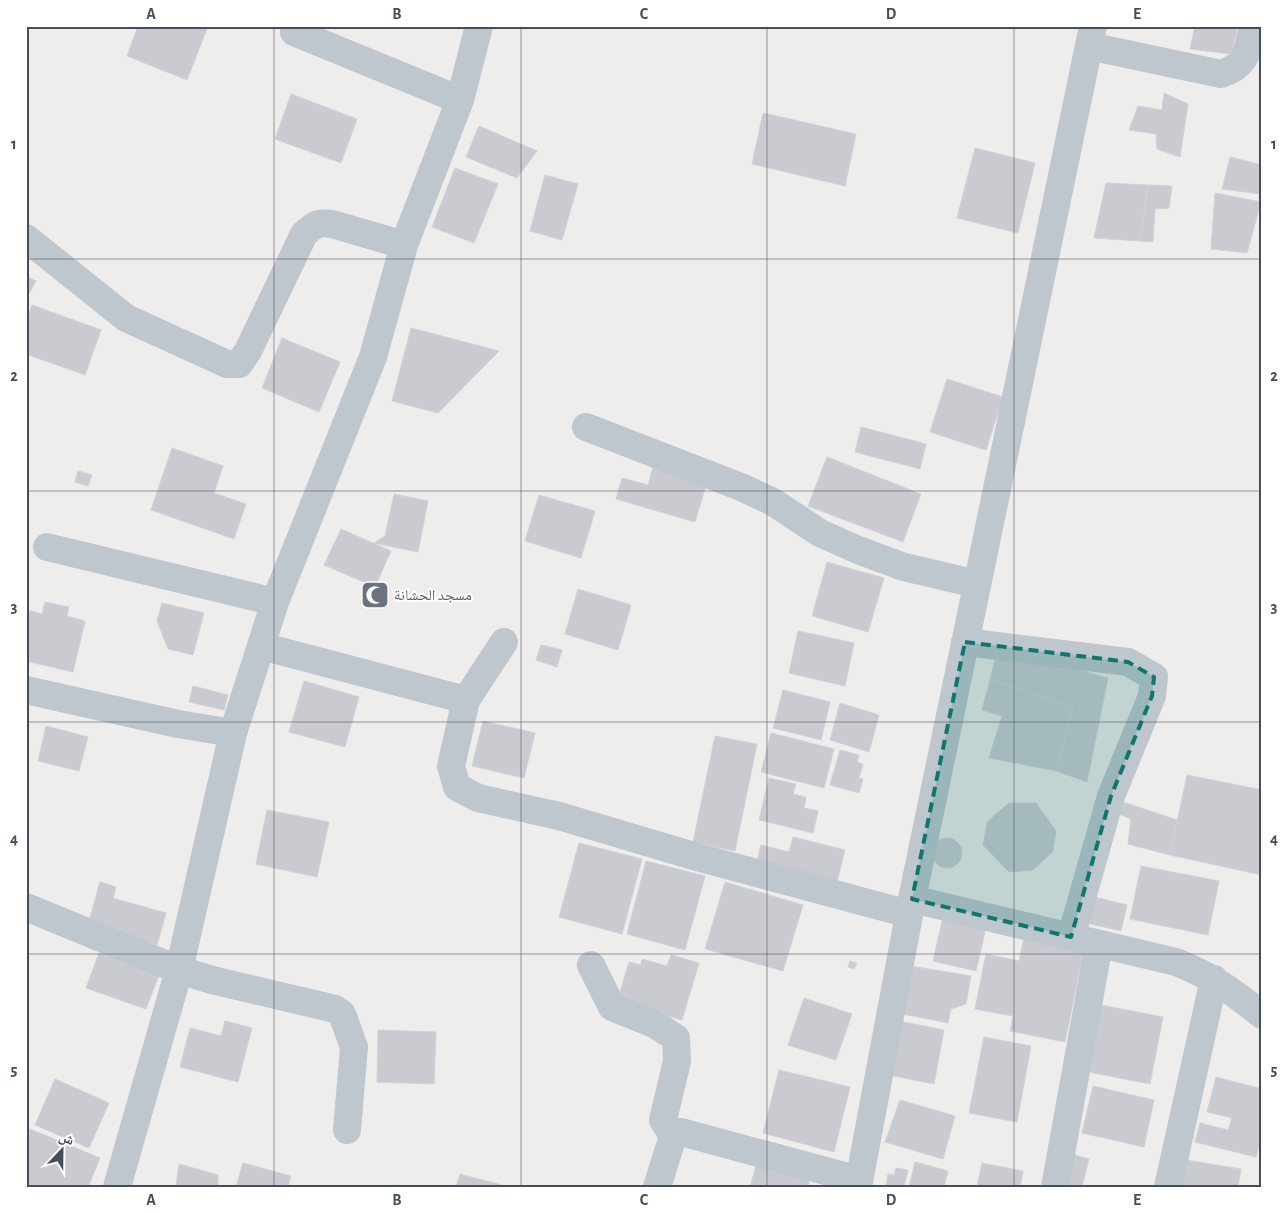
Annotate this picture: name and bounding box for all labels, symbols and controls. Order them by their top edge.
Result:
text: A [146,6,156,22]
text: B [392,6,402,22]
text: C [640,6,649,22]
text: D [886,6,897,22]
text: E [1133,6,1141,22]
text: 1 [11,136,17,152]
text: 1 [1271,136,1277,152]
text: 2 [10,368,18,384]
text: 2 [1270,368,1278,384]
mosque icon: مسجد الحشانة [360,580,390,610]
place label: مسجد الحشانة [394,588,472,603]
text: 3 [11,599,18,615]
text: 3 [1271,599,1278,615]
text: 4 [10,831,18,847]
text: 4 [1270,831,1278,847]
text: 5 [11,1062,18,1078]
text: 5 [1271,1062,1278,1078]
north arrow [38,1126,88,1176]
text: ش [57,1130,76,1149]
text: A [146,1192,156,1208]
text: B [392,1192,402,1208]
text: C [640,1192,649,1208]
text: D [886,1192,897,1208]
text: E [1133,1192,1141,1208]

